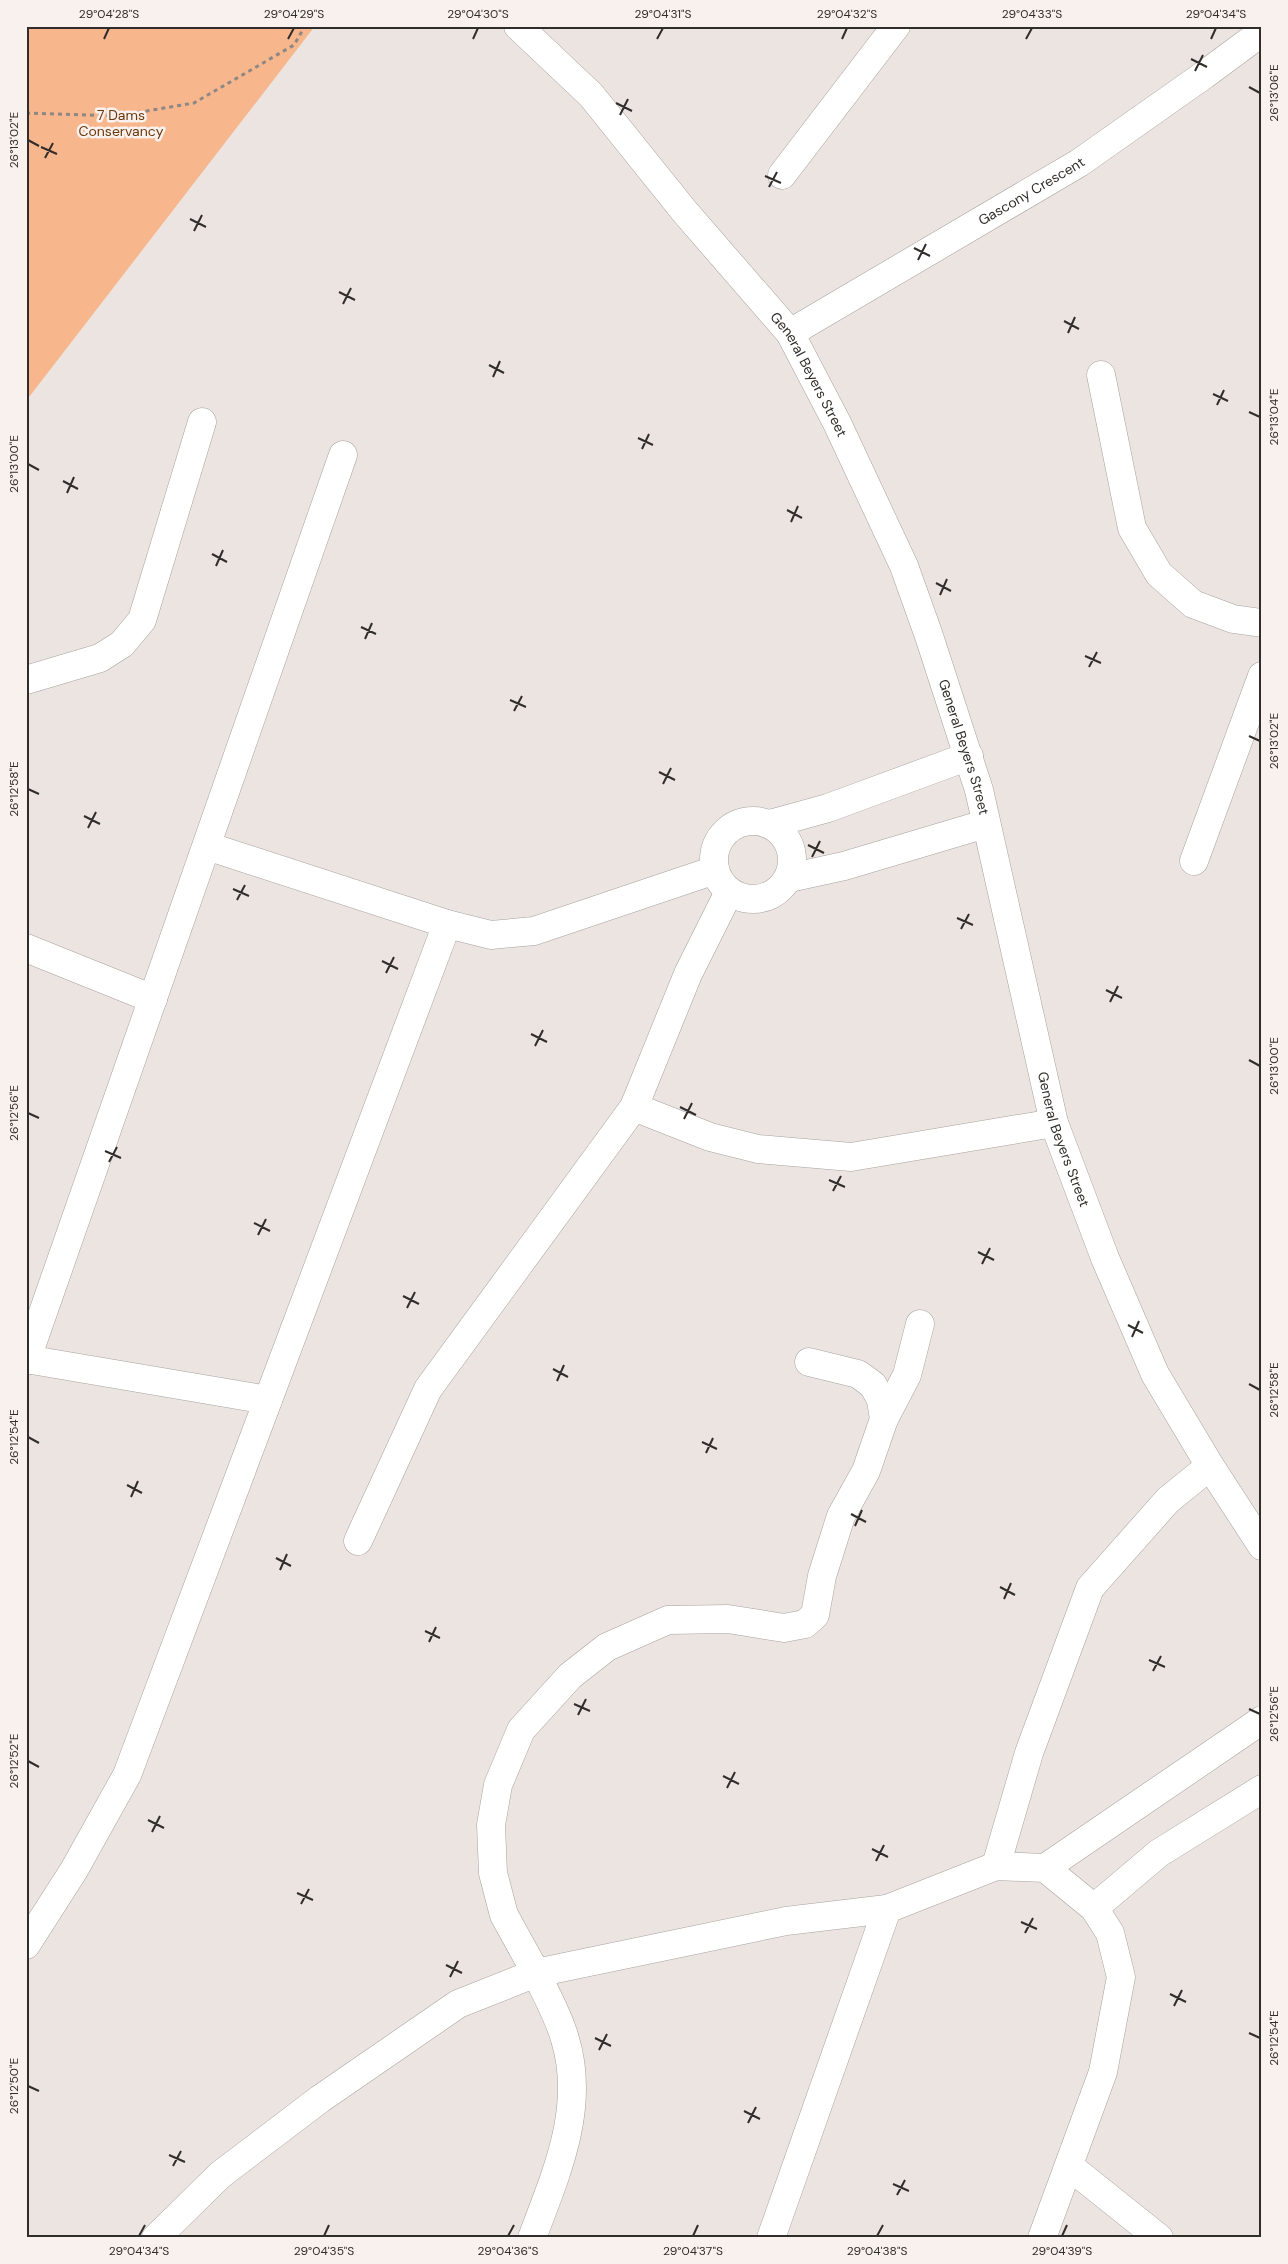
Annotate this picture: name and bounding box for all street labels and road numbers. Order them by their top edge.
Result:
street label: Gascony Crescent [975,153,1088,229]
street label: General Beyers Street [767,308,851,440]
street label: General Beyers Street [935,677,993,817]
street label: General Beyers Street [1034,1070,1094,1209]

